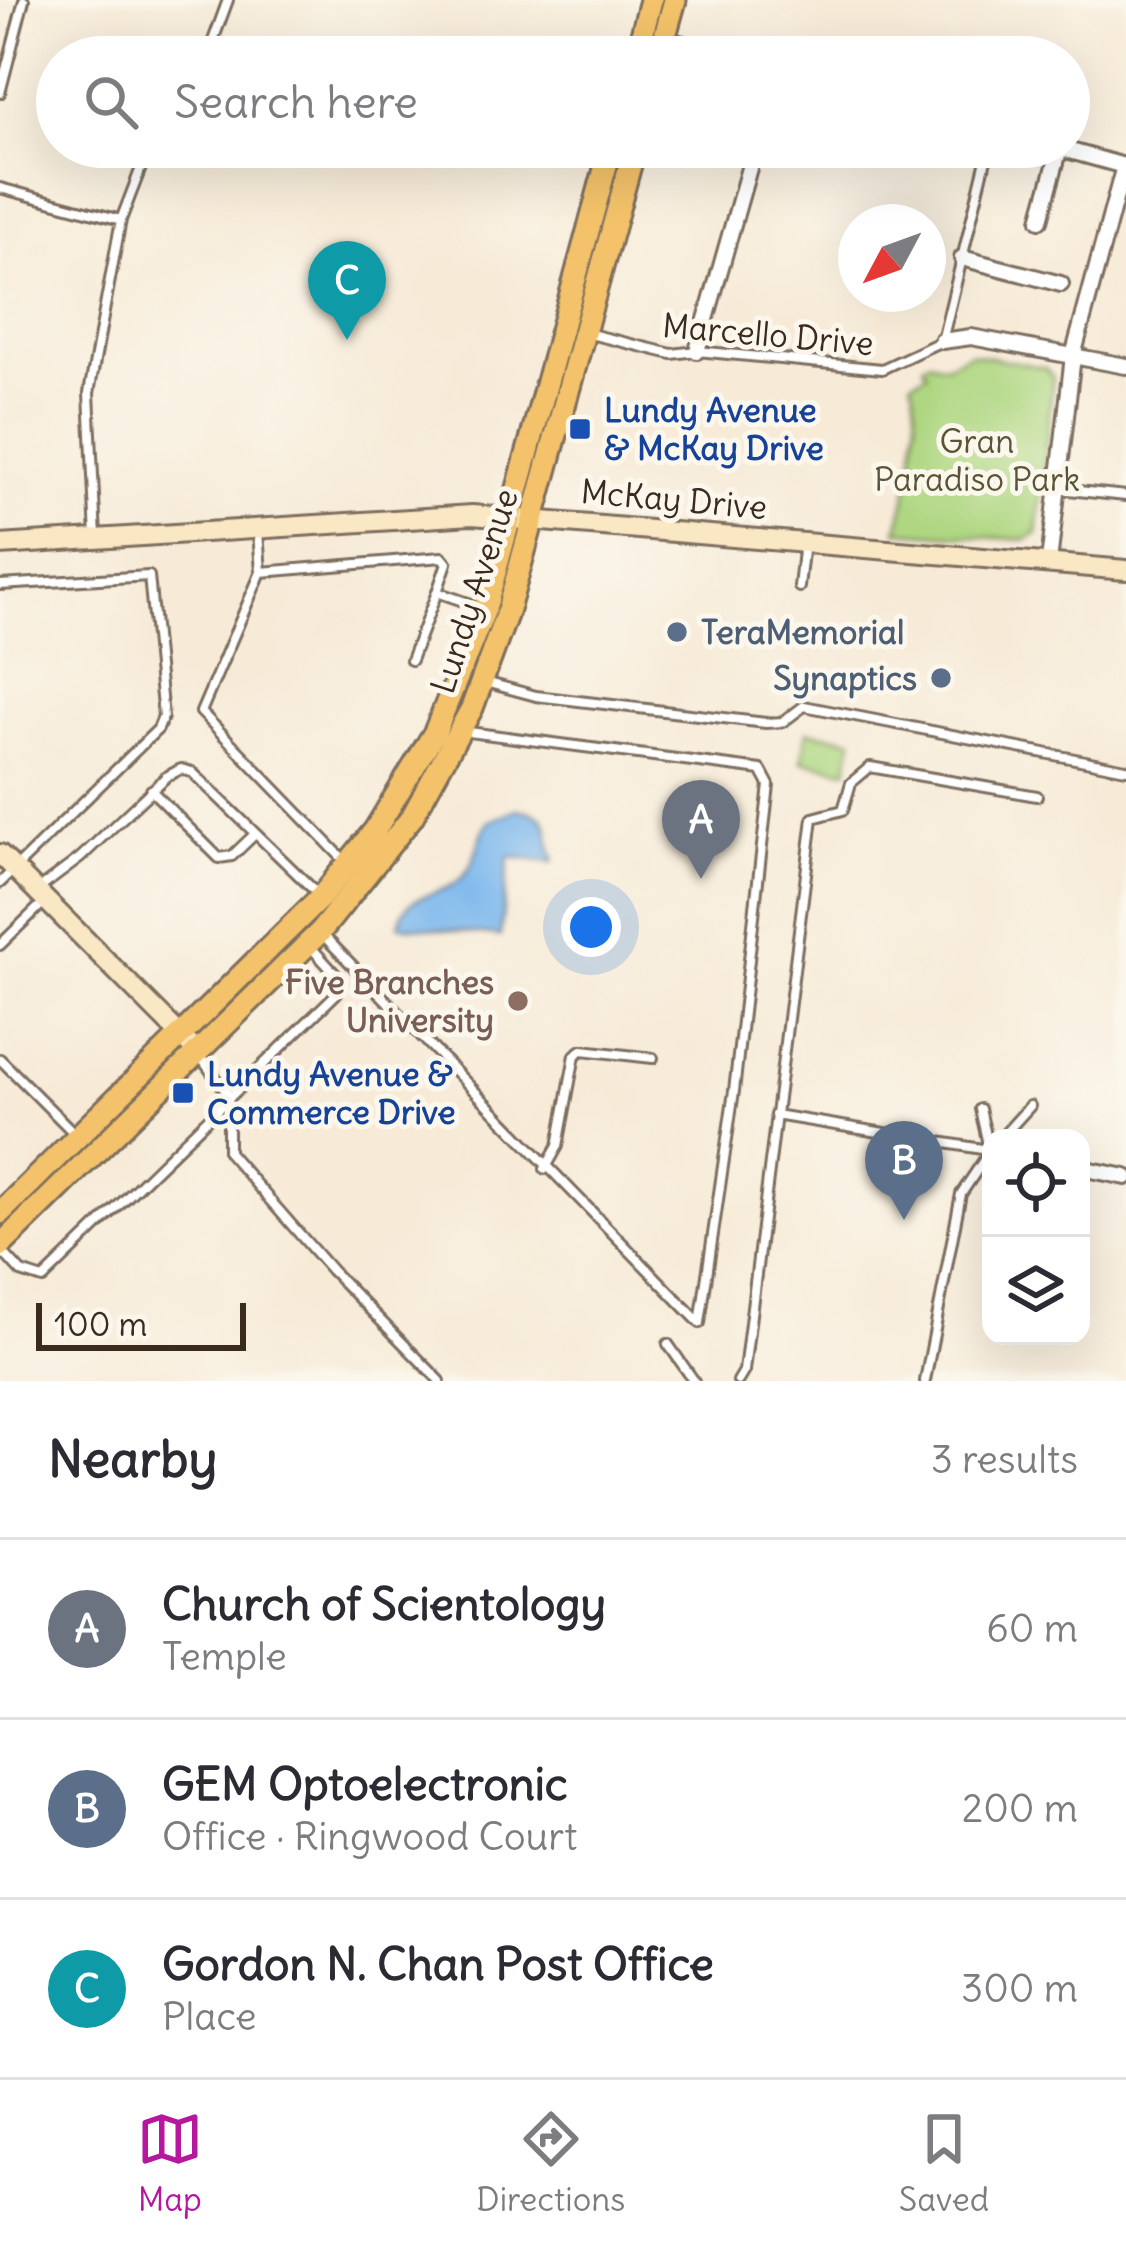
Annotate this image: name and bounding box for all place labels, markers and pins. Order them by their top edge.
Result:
pin: C [308,241,386,340]
place label: Lundy Avenue & McKay Drive [604,389,824,469]
marker: Lundy Avenue & McKay Drive [567,416,593,442]
place label: TeraMemorial [701,611,904,653]
marker: TeraMemorial [664,619,690,645]
place label: Synaptics [773,657,917,699]
marker: Synaptics [928,665,954,691]
pin: A [662,780,740,879]
place label: Five Branches University [285,961,494,1041]
marker: Five Branches University [505,988,531,1014]
place label: Lundy Avenue & Commerce Drive [207,1053,456,1133]
marker: Lundy Avenue & Commerce Drive [170,1080,196,1106]
pin: B [865,1121,943,1220]

